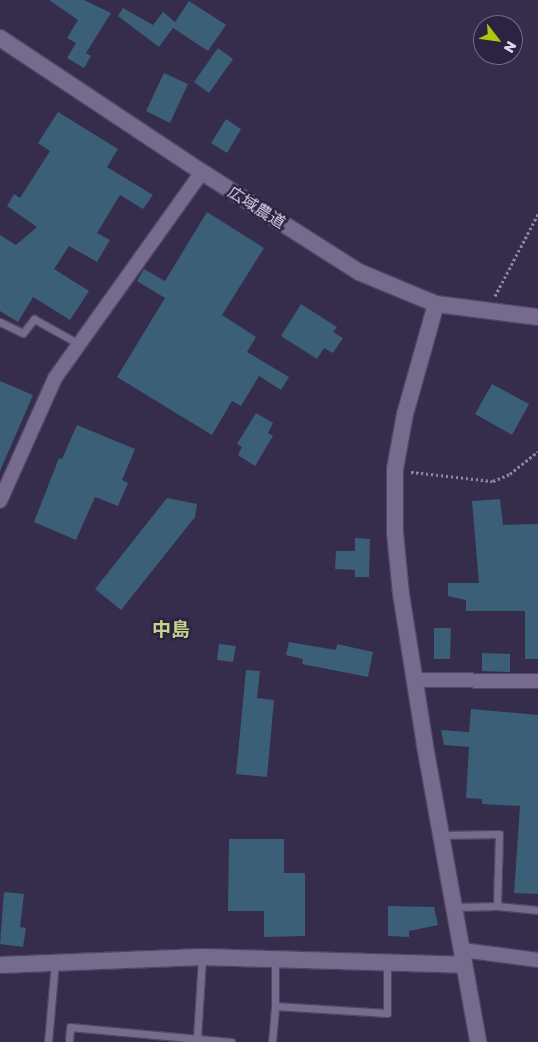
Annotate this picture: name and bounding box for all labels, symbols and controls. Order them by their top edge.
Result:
north arrow [473,15,523,65]
text: N [501,38,521,56]
street label: 広域農道 [225,182,289,232]
district label: 中島 [152,618,190,640]

